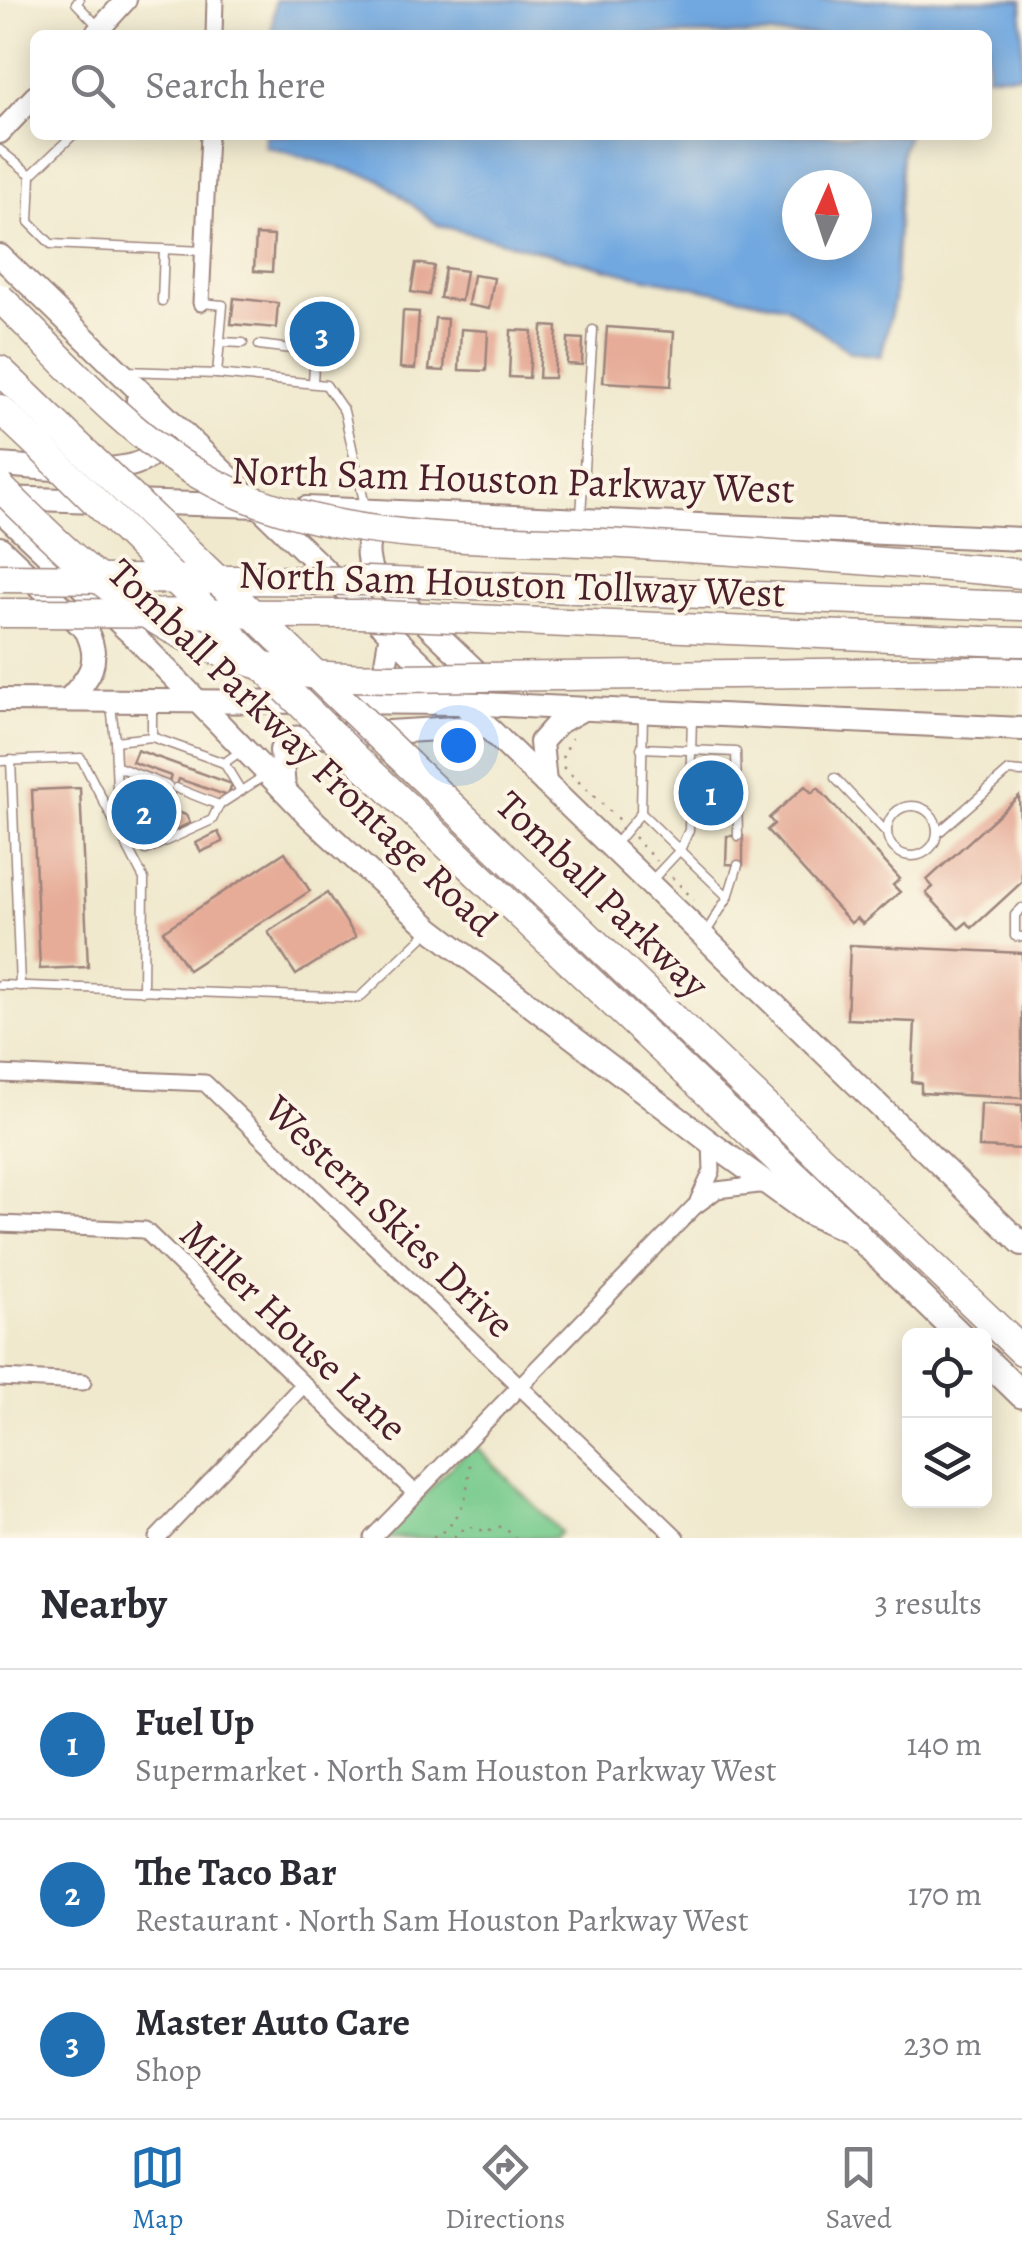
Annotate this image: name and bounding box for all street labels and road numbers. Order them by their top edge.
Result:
street label: North Sam Houston Parkway West [230,442,796,517]
street label: Tomball Parkway Frontage Road [96,546,510,949]
street label: North Sam Houston Tollway West [237,546,787,621]
street label: Tomball Parkway [484,778,722,1011]
street label: Western Skies Drive [252,1082,527,1350]
street label: Miller House Lane [168,1207,420,1453]

